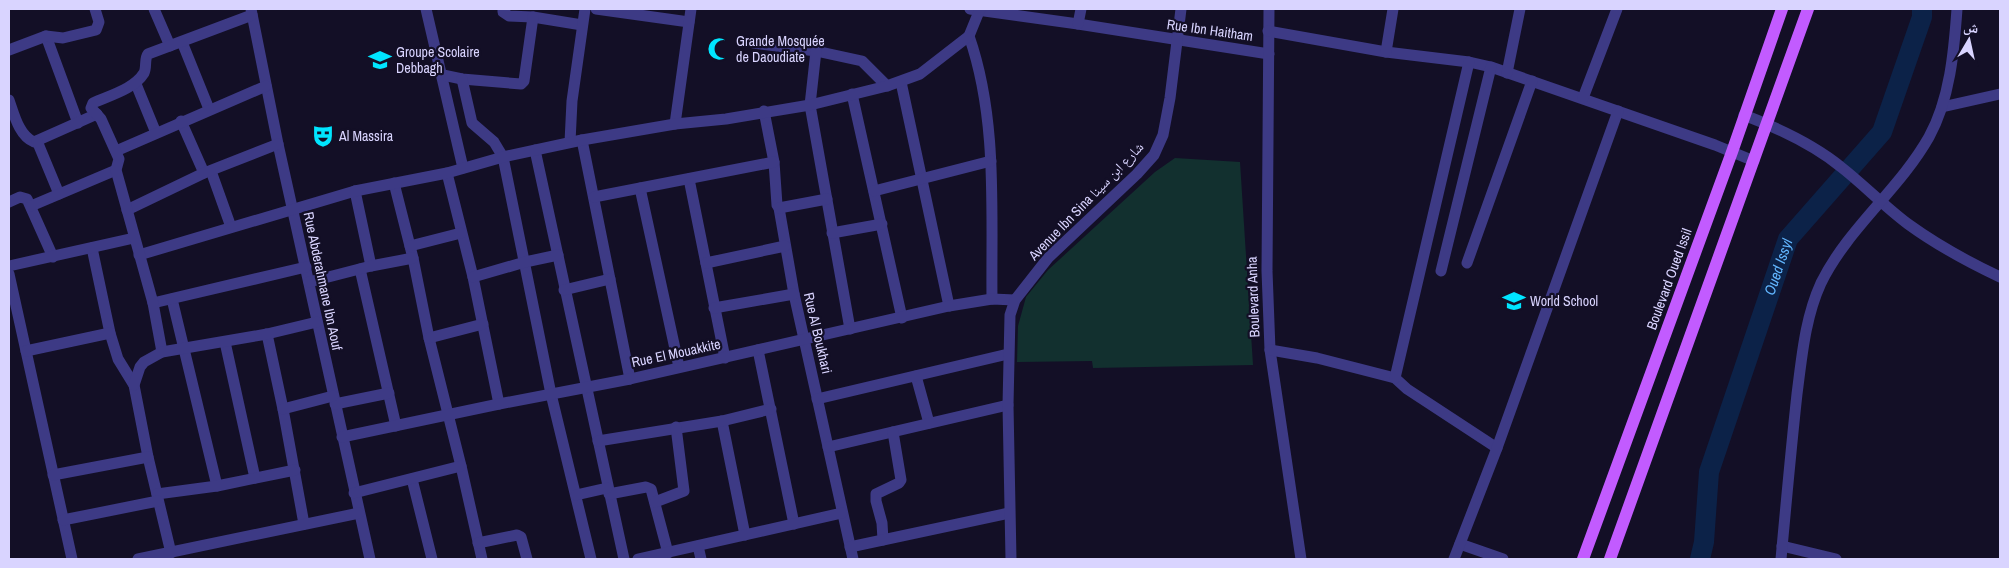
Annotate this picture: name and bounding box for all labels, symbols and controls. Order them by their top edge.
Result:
street label: Rue Ibn Haitham [1166,15,1254,45]
north arrow [1944,15,1994,65]
text: ش [1962,17,1980,37]
place label: Grande Mosquée de Daoudiate [736,32,825,66]
mosque icon: Grande Mosquée de Daoudiate [706,36,732,62]
place label: Groupe Scolaire Debbagh [396,43,480,77]
school or university icon: Groupe Scolaire Debbagh [367,47,393,73]
theatre icon: Al Massira [310,123,336,149]
place label: Al Massira [338,127,394,145]
street label: Avenue Ibn Sina شارع ابن سينا [1024,138,1148,266]
street label: Rue Abderahmane Ibn Aouf [300,210,347,353]
street label: Boulevard Oued Issil [1642,226,1696,332]
water label: Oued Issyl [1759,236,1797,298]
street label: Boulevard Anha [1243,256,1263,338]
school or university icon: World School [1501,288,1527,314]
street label: Rue Al Boukhari [800,291,836,375]
place label: World School [1530,292,1598,310]
street label: Rue El Mouakkite [630,335,722,371]

